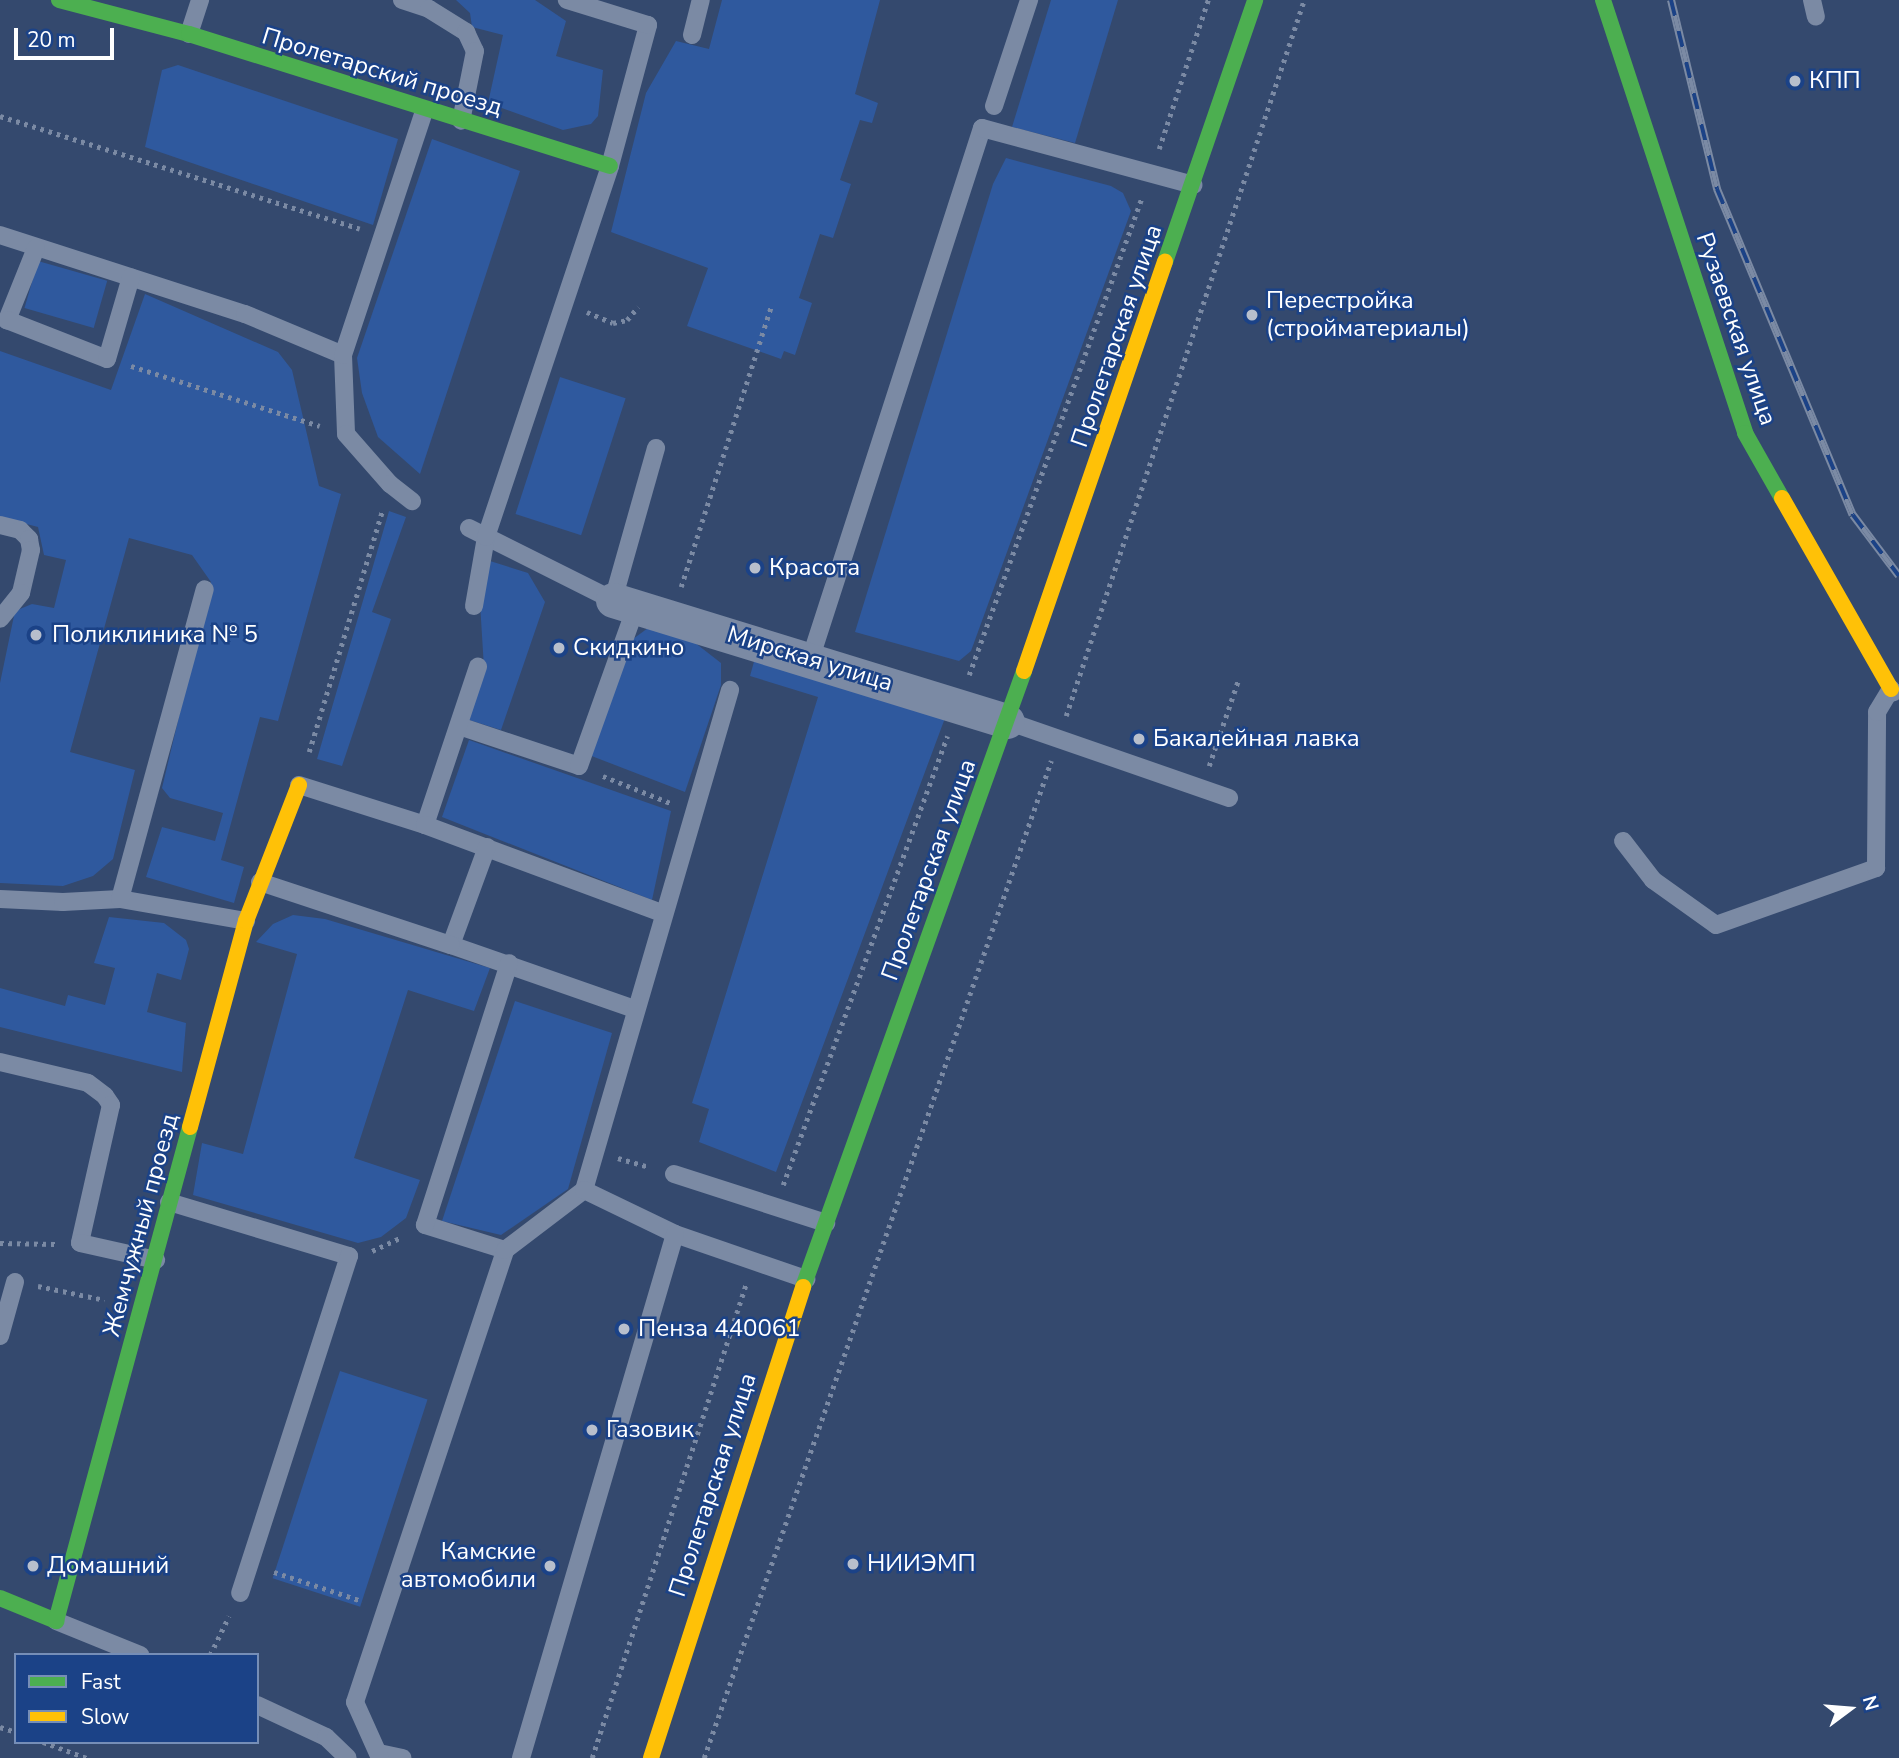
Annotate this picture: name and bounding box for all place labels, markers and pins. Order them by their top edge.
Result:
place label: КПП [1809,67,1861,95]
marker: КПП [1787,73,1803,89]
place label: Перестройка (стройматериалы) [1266,287,1470,343]
marker: Перестройка (стройматериалы) [1244,307,1260,323]
place label: Красота [769,554,860,582]
marker: Красота [747,560,763,576]
place label: Поликлиника № 5 [52,621,258,649]
marker: Поликлиника № 5 [26,625,46,645]
place label: Скидкино [573,634,684,662]
marker: Скидкино [551,640,567,656]
place label: Бакалейная лавка [1153,725,1360,753]
marker: Бакалейная лавка [1131,731,1147,747]
place label: Пенза 440061 [638,1315,801,1343]
marker: Пенза 440061 [616,1321,632,1337]
place label: Газовик [606,1416,694,1444]
marker: Газовик [584,1422,600,1438]
place label: Камские автомобили [401,1538,536,1594]
place label: НИИЭМП [867,1550,976,1578]
place label: Домашний [47,1552,169,1580]
marker: НИИЭМП [845,1556,861,1572]
marker: Домашний [25,1558,41,1574]
marker: Камские автомобили [542,1558,558,1574]

